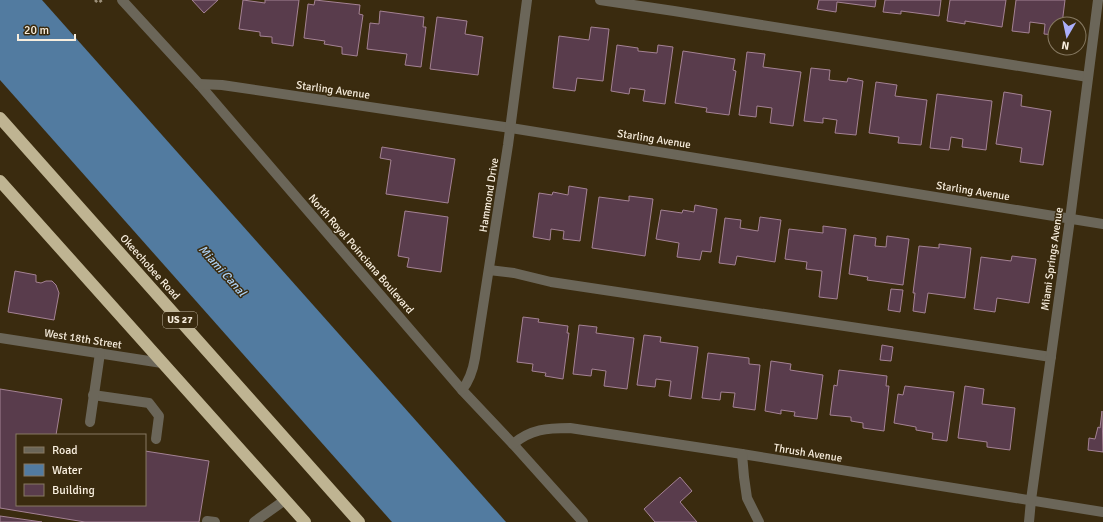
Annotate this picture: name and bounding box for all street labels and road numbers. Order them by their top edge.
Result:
street label: Starling Avenue [295,78,371,102]
street label: Starling Avenue [616,127,692,151]
street label: Hammond Drive [477,157,501,233]
street label: Starling Avenue [935,179,1011,203]
street label: North Royal Poinciana Boulevard [306,192,416,316]
street label: Miami Springs Avenue [1038,206,1066,312]
street label: Okeechobee Road [117,232,183,302]
road number: US 27 [163,312,197,328]
street label: West 18th Street [43,326,123,352]
street label: Thrush Avenue [773,441,843,465]

